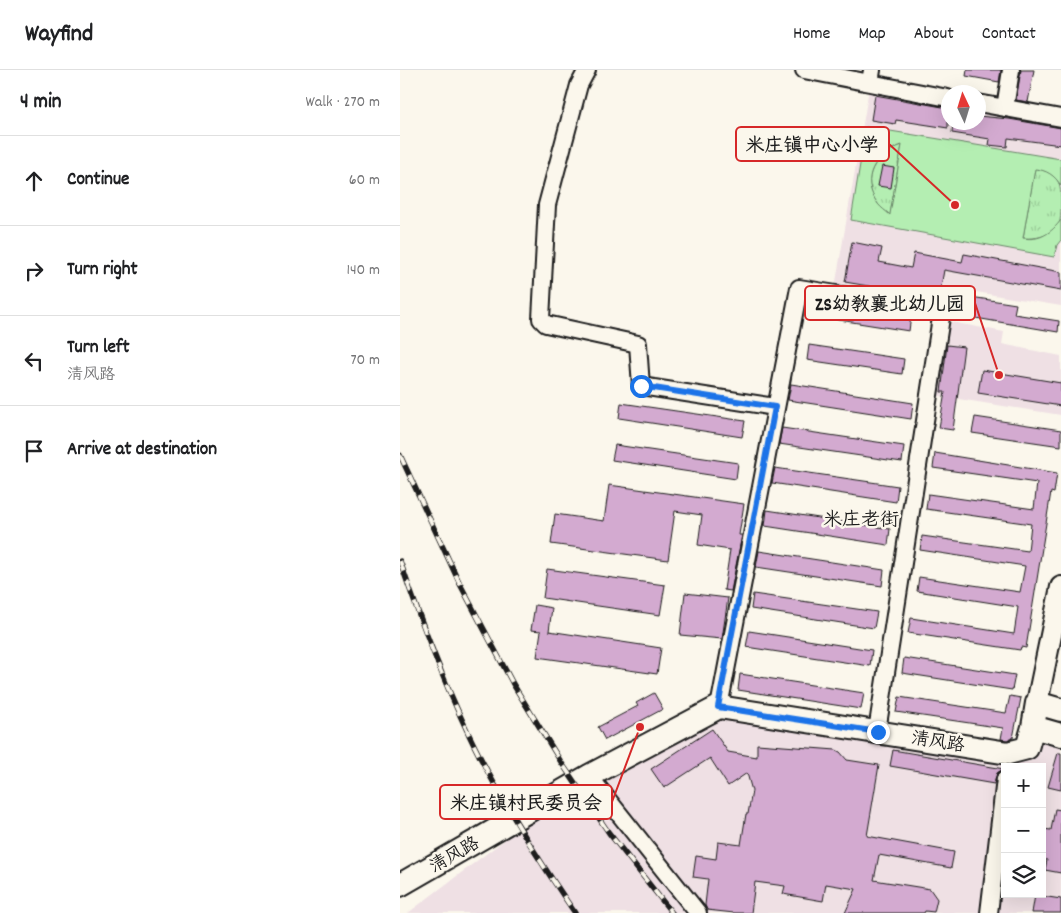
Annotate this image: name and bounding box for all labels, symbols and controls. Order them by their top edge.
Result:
text: Wayfind [25,18,93,52]
text: Home [793,22,830,47]
text: Map [858,22,886,47]
text: About [914,22,954,47]
text: Contact [982,22,1036,47]
north arrow [941,85,986,130]
text: 4 min [20,88,62,118]
text: Walk · 270 m [305,91,380,114]
callout: 米庄镇中心小学 [736,127,889,161]
text: 米庄镇中心小学 [745,134,879,161]
icon: ahead [20,167,48,195]
text: Continue [67,167,129,194]
text: 60 m [349,169,380,192]
icon: right [20,257,48,285]
text: Turn right [67,257,138,284]
text: 140 m [346,259,380,282]
callout: ZS幼教襄北幼儿园 [805,286,975,320]
text: ZS幼教襄北幼儿园 [815,293,965,320]
text: Turn left [67,335,130,362]
icon: left [20,347,48,375]
text: 70 m [350,349,380,372]
text: 清风路 [67,364,115,387]
route start [630,375,653,398]
icon: arrive [20,437,48,465]
text: Arrive at destination [67,437,217,464]
district label: 米庄老街 [823,508,899,535]
route end [867,721,890,744]
street label: 清风路 [909,727,966,760]
map controls [1001,763,1046,898]
button: + [1001,763,1046,808]
callout: 米庄镇村民委员会 [440,785,612,819]
text: 米庄镇村民委员会 [450,792,602,819]
button: − [1001,808,1046,853]
street label: 清风路 [426,832,485,880]
button: layers [1001,853,1046,898]

